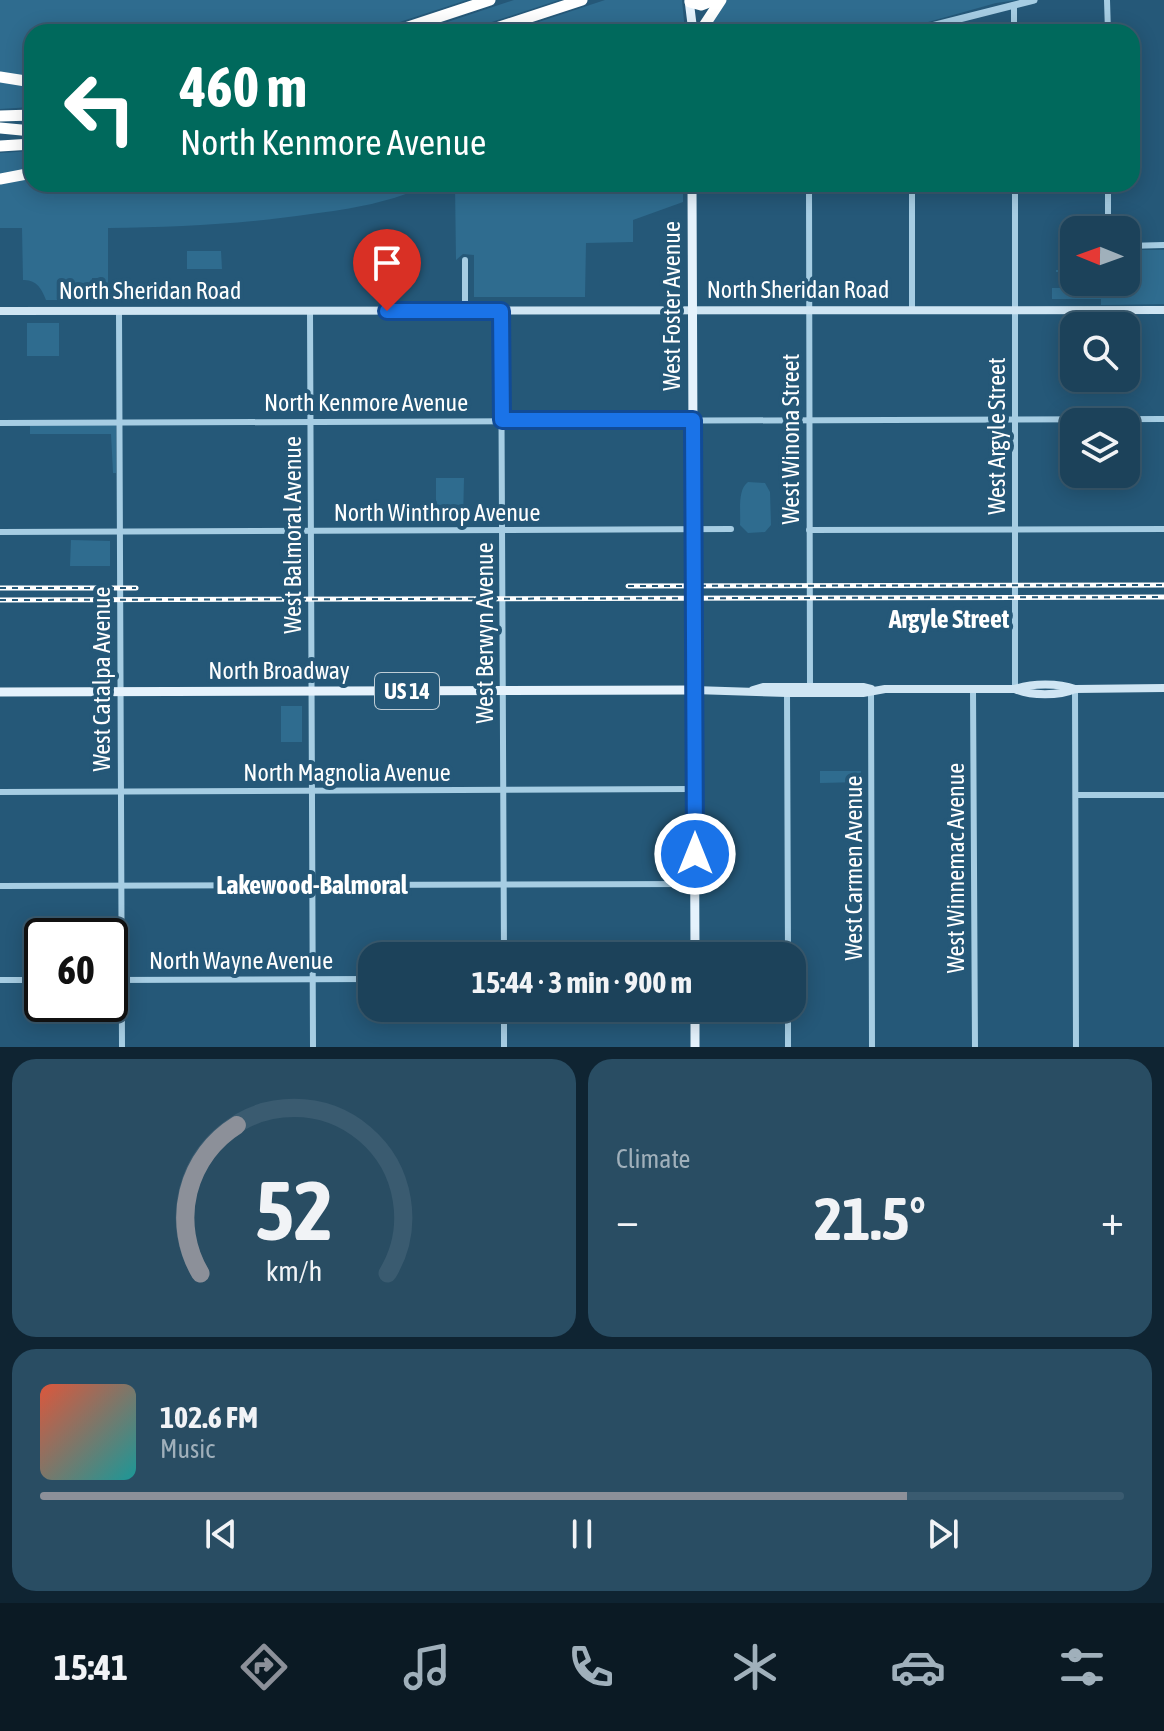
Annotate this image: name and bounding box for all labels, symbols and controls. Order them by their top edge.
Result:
text: 460 m [180,55,307,119]
icon: left [48,56,152,160]
text: North Kenmore Avenue [180,121,486,163]
north arrow [1060,216,1140,296]
map controls [1060,216,1140,488]
street label: West Foster Avenue [658,221,685,391]
pin [353,229,421,311]
icon: arrive [365,241,409,285]
street label: North Sheridan Road [707,276,889,303]
street label: North Sheridan Road [59,277,241,304]
button: search [1060,312,1140,392]
street label: West Winona Street [777,354,804,524]
street label: West Argyle Street [983,357,1010,515]
street label: North Kenmore Avenue [264,389,468,416]
button: layers [1060,408,1140,488]
street label: West Balmoral Avenue [279,436,306,634]
street label: North Winthrop Avenue [334,499,540,526]
street label: West Berwyn Avenue [471,542,498,724]
street label: West Catalpa Avenue [88,587,115,771]
district label: Argyle Street [888,604,1010,634]
street label: North Broadway [208,657,350,684]
road number: US 14 [375,673,439,709]
street label: North Magnolia Avenue [243,759,451,786]
street label: West Winnemac Avenue [942,763,969,973]
street label: West Carmen Avenue [840,776,867,960]
position arrow [653,812,737,896]
district label: Lakewood-Balmoral [216,870,409,900]
speed limit sign: 60 [24,918,128,1022]
street label: North Wayne Avenue [149,947,333,974]
text: 15:44 · 3 min · 900 m [472,965,692,999]
text: Climate [616,1144,690,1174]
text: 52 [255,1162,333,1258]
text: 21.5° [814,1184,926,1253]
text: − [616,1194,639,1244]
text: + [1101,1194,1124,1244]
text: km/h [266,1254,322,1287]
text: 102.6 FM [160,1400,258,1434]
text: Music [160,1434,215,1464]
icon: previous [199,1512,243,1556]
icon: pause [560,1512,604,1556]
icon: next [921,1512,965,1556]
icon: directions [236,1639,292,1695]
icon: music [399,1639,455,1695]
icon: phone [563,1639,619,1695]
icon: climate [727,1639,783,1695]
icon: car [890,1639,946,1695]
icon: filters [1054,1639,1110,1695]
text: 15:41 [54,1646,128,1688]

